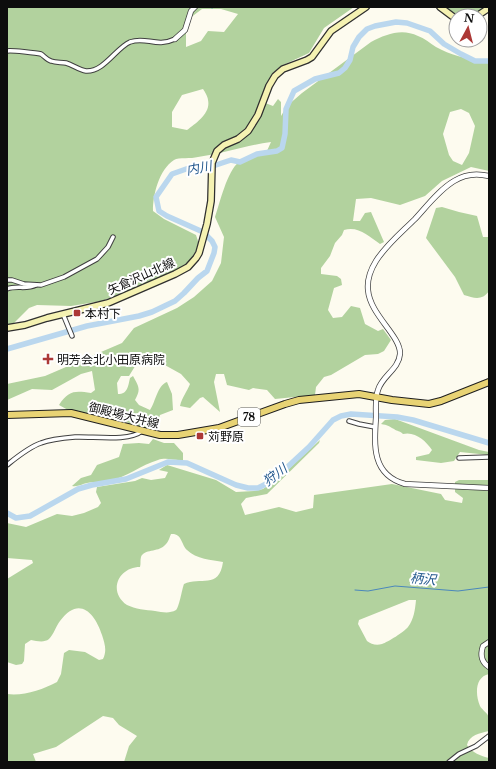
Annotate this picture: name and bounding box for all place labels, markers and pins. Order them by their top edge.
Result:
place label: 本村下 [85,306,121,321]
marker: 本村下 [72,308,82,318]
place label: 明芳会北小田原病院 [57,352,165,367]
marker: 明芳会北小田原病院 [42,353,54,365]
place label: 苅野原 [208,429,244,444]
marker: 苅野原 [195,431,205,441]

